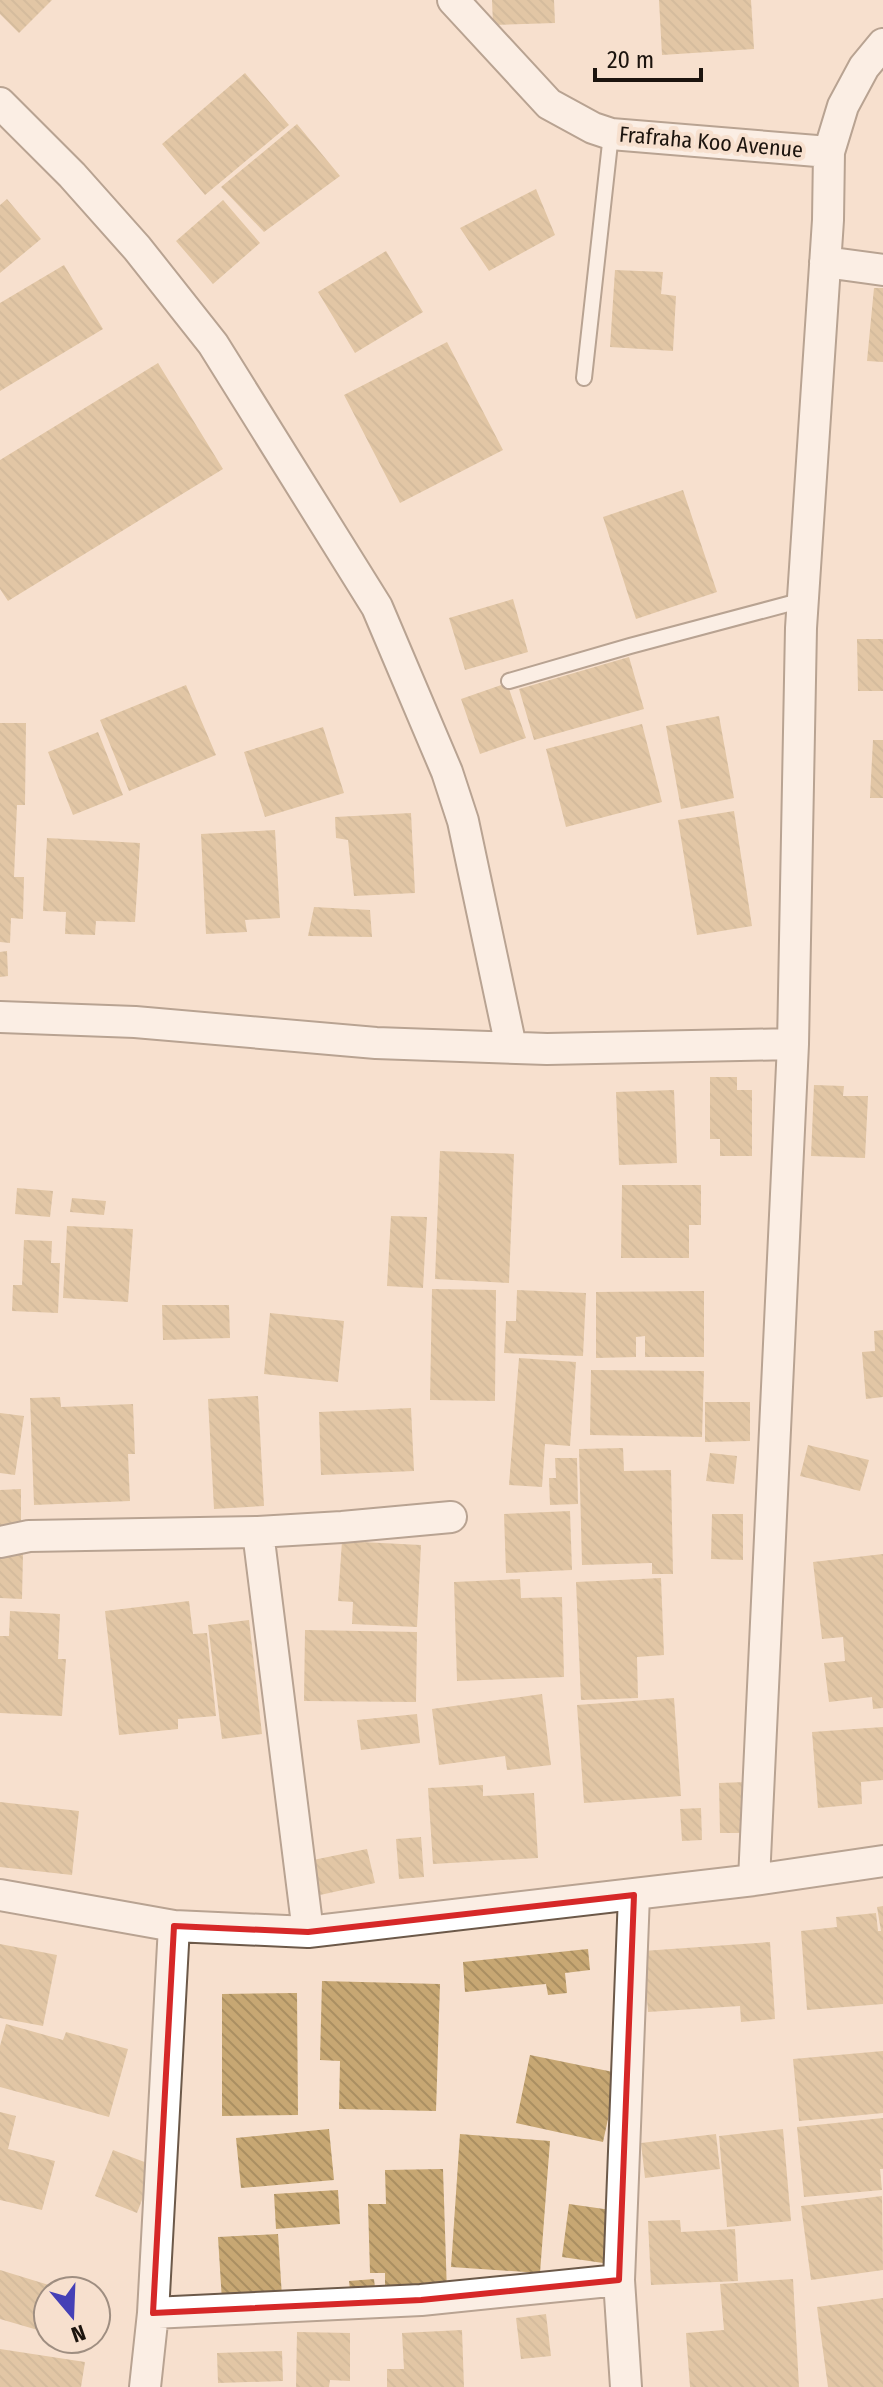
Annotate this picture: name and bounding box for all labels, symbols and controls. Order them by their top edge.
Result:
scale bar [595,32,701,82]
text: 20 m [607,46,654,74]
street label: Frafraha Koo Avenue [618,121,804,163]
north arrow [32,2275,112,2355]
text: N [68,2319,89,2348]

